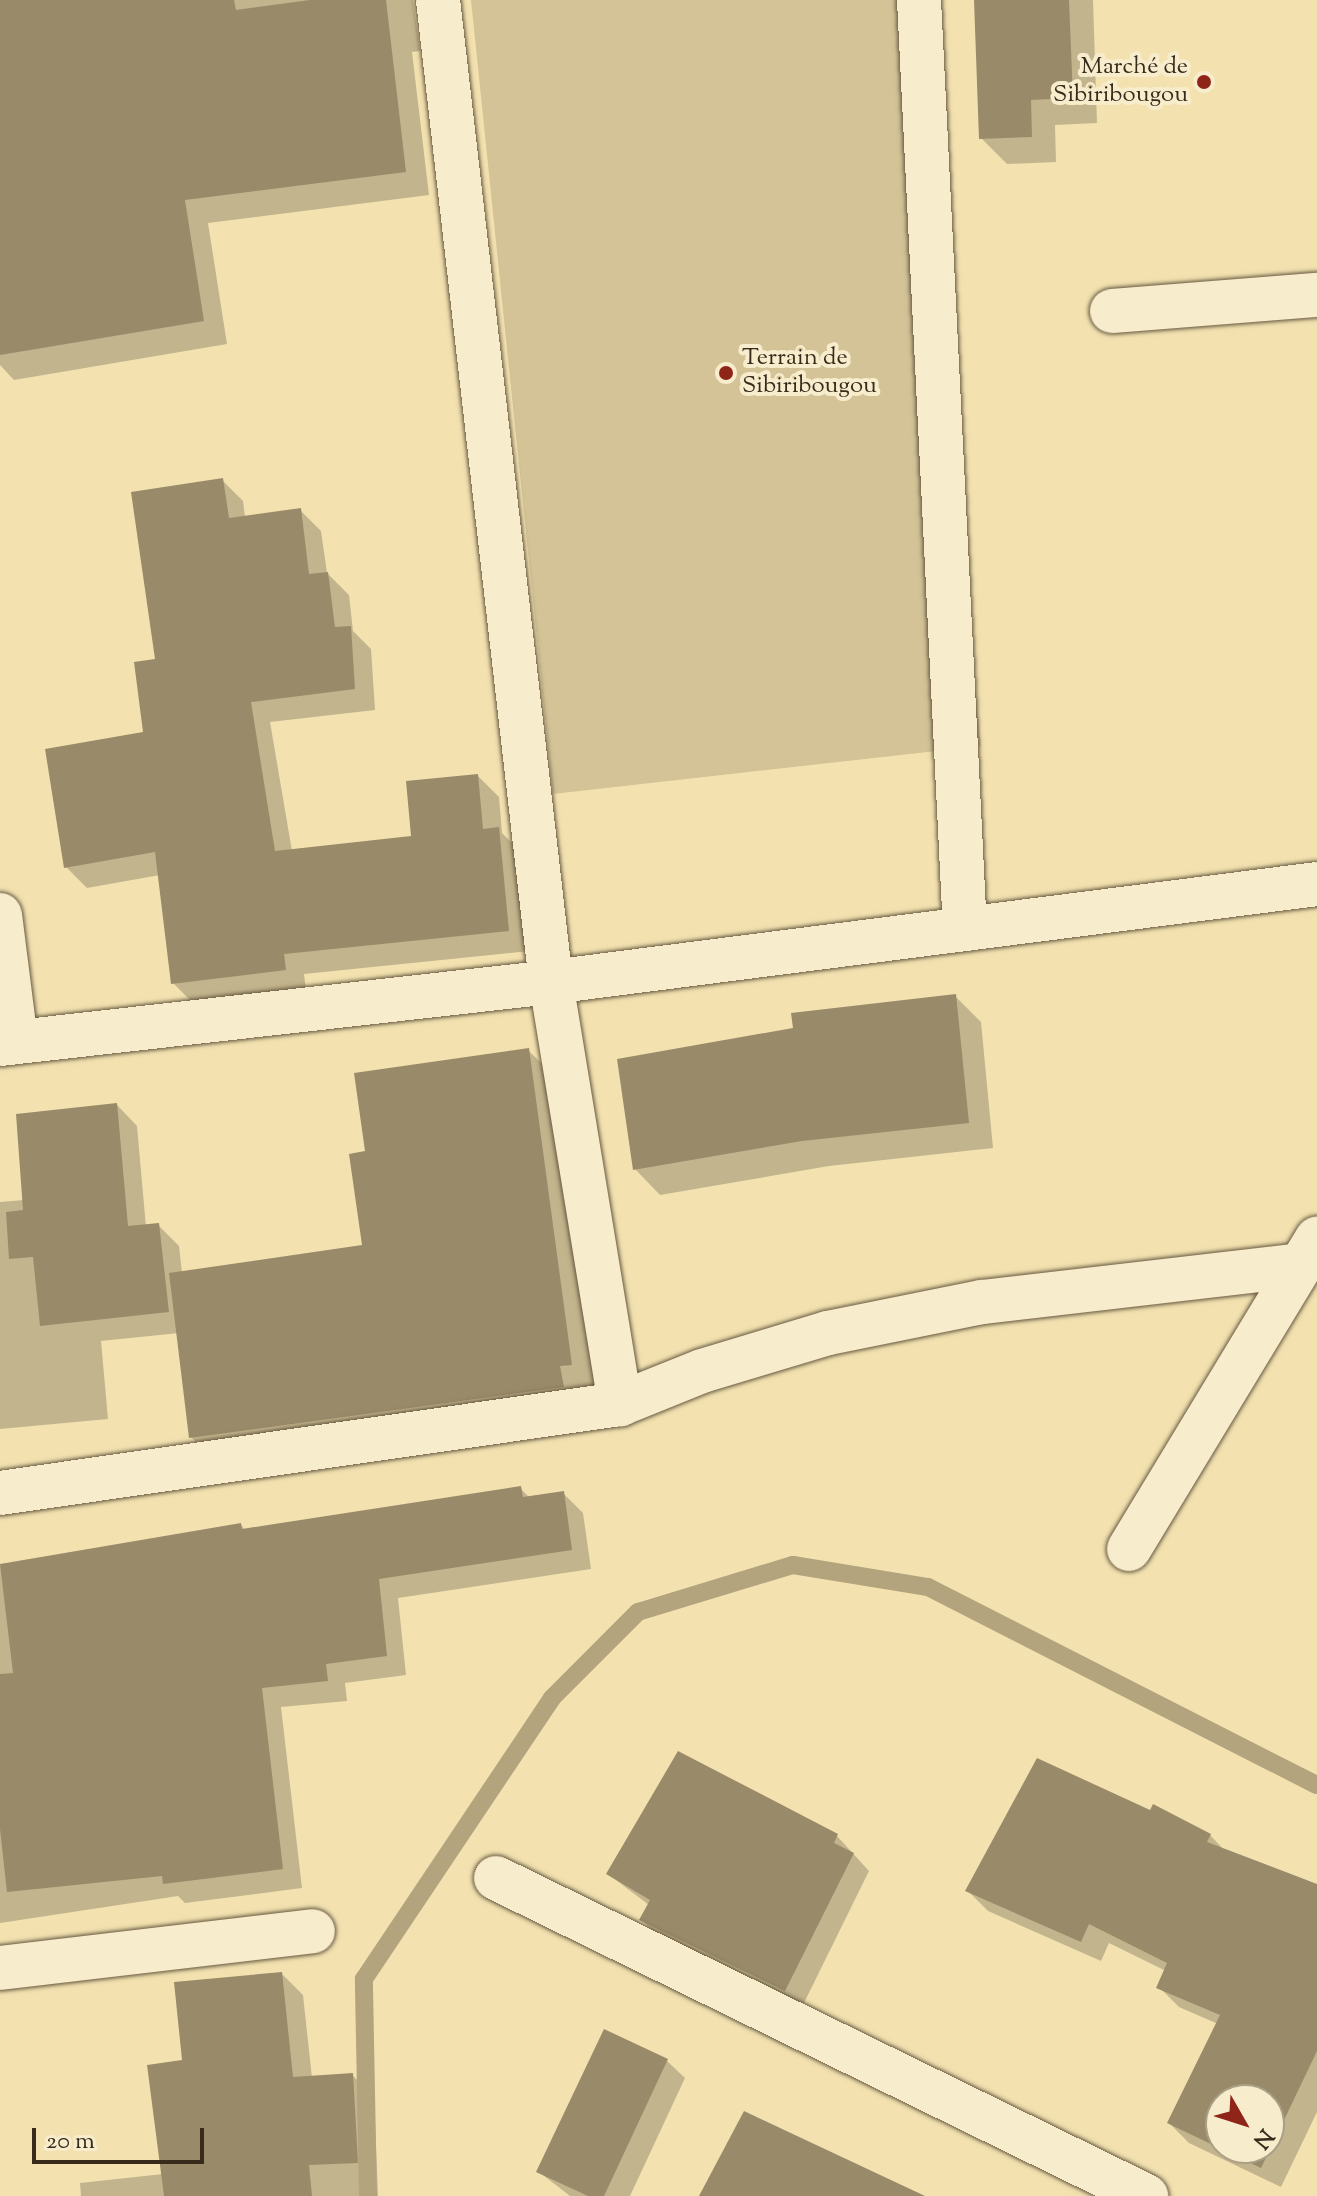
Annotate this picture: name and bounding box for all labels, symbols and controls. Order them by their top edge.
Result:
place label: Marché de Sibiribougou [1053,54,1188,110]
marker: Marché de Sibiribougou [1195,73,1213,91]
place label: Terrain de Sibiribougou [742,345,877,401]
marker: Terrain de Sibiribougou [717,364,735,382]
north arrow [1205,2084,1285,2164]
scale bar [36,2112,208,2162]
text: N [1244,2121,1280,2155]
text: 20 m [46,2125,95,2159]

